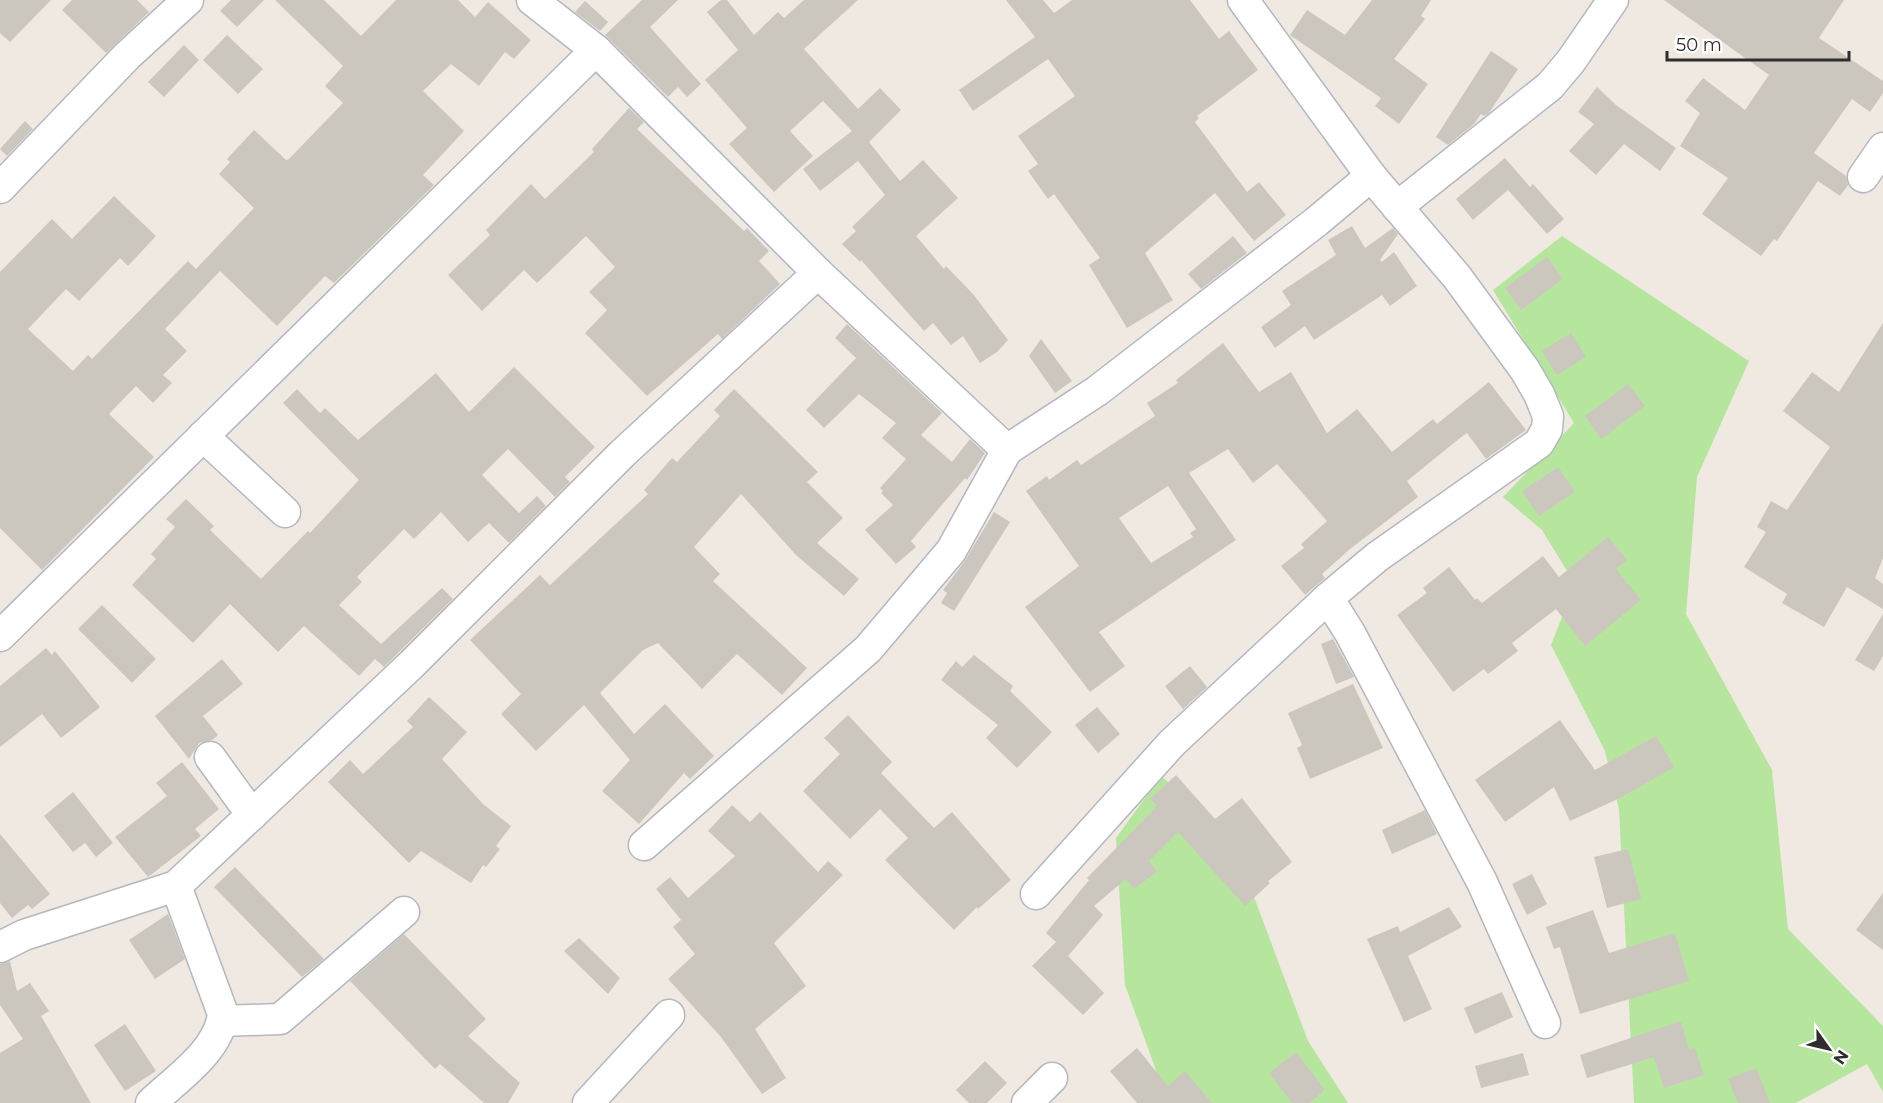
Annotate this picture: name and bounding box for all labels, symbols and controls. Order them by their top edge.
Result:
scale bar [1667,24,1848,62]
text: 50 m [1676,34,1722,56]
north arrow [1799,1019,1859,1079]
text: N [1830,1046,1853,1068]

